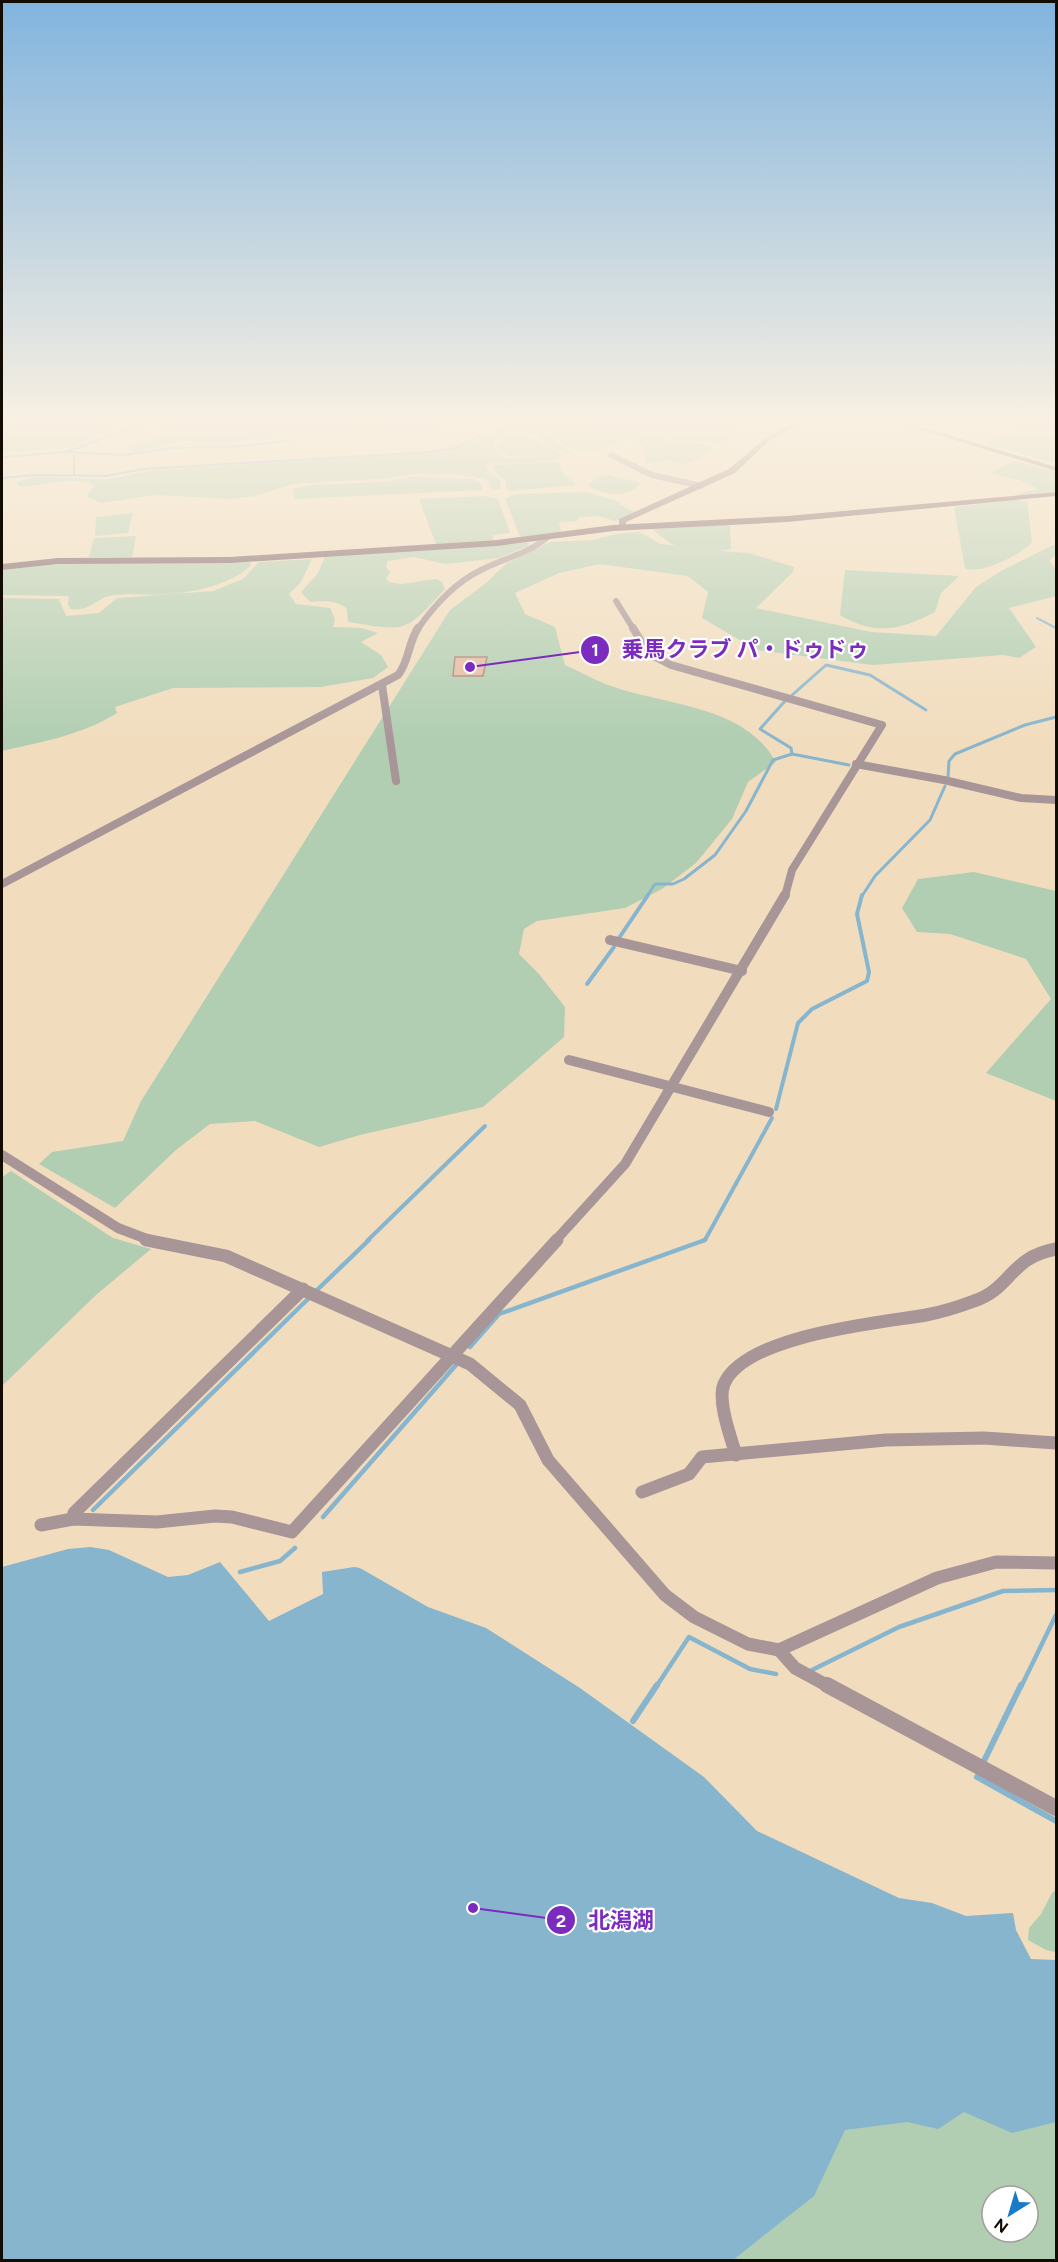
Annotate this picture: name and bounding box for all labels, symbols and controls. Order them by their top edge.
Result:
callout: 乗馬クラブ パ・ドゥドゥ [580,630,881,670]
text: 乗馬クラブ パ・ドゥドゥ [621,636,869,663]
text: 1 [591,639,599,661]
callout: 北潟湖 [546,1900,666,1940]
text: 北潟湖 [588,1907,654,1934]
text: 2 [556,1910,566,1932]
north arrow [980,2184,1040,2244]
text: N [991,2214,1012,2237]

